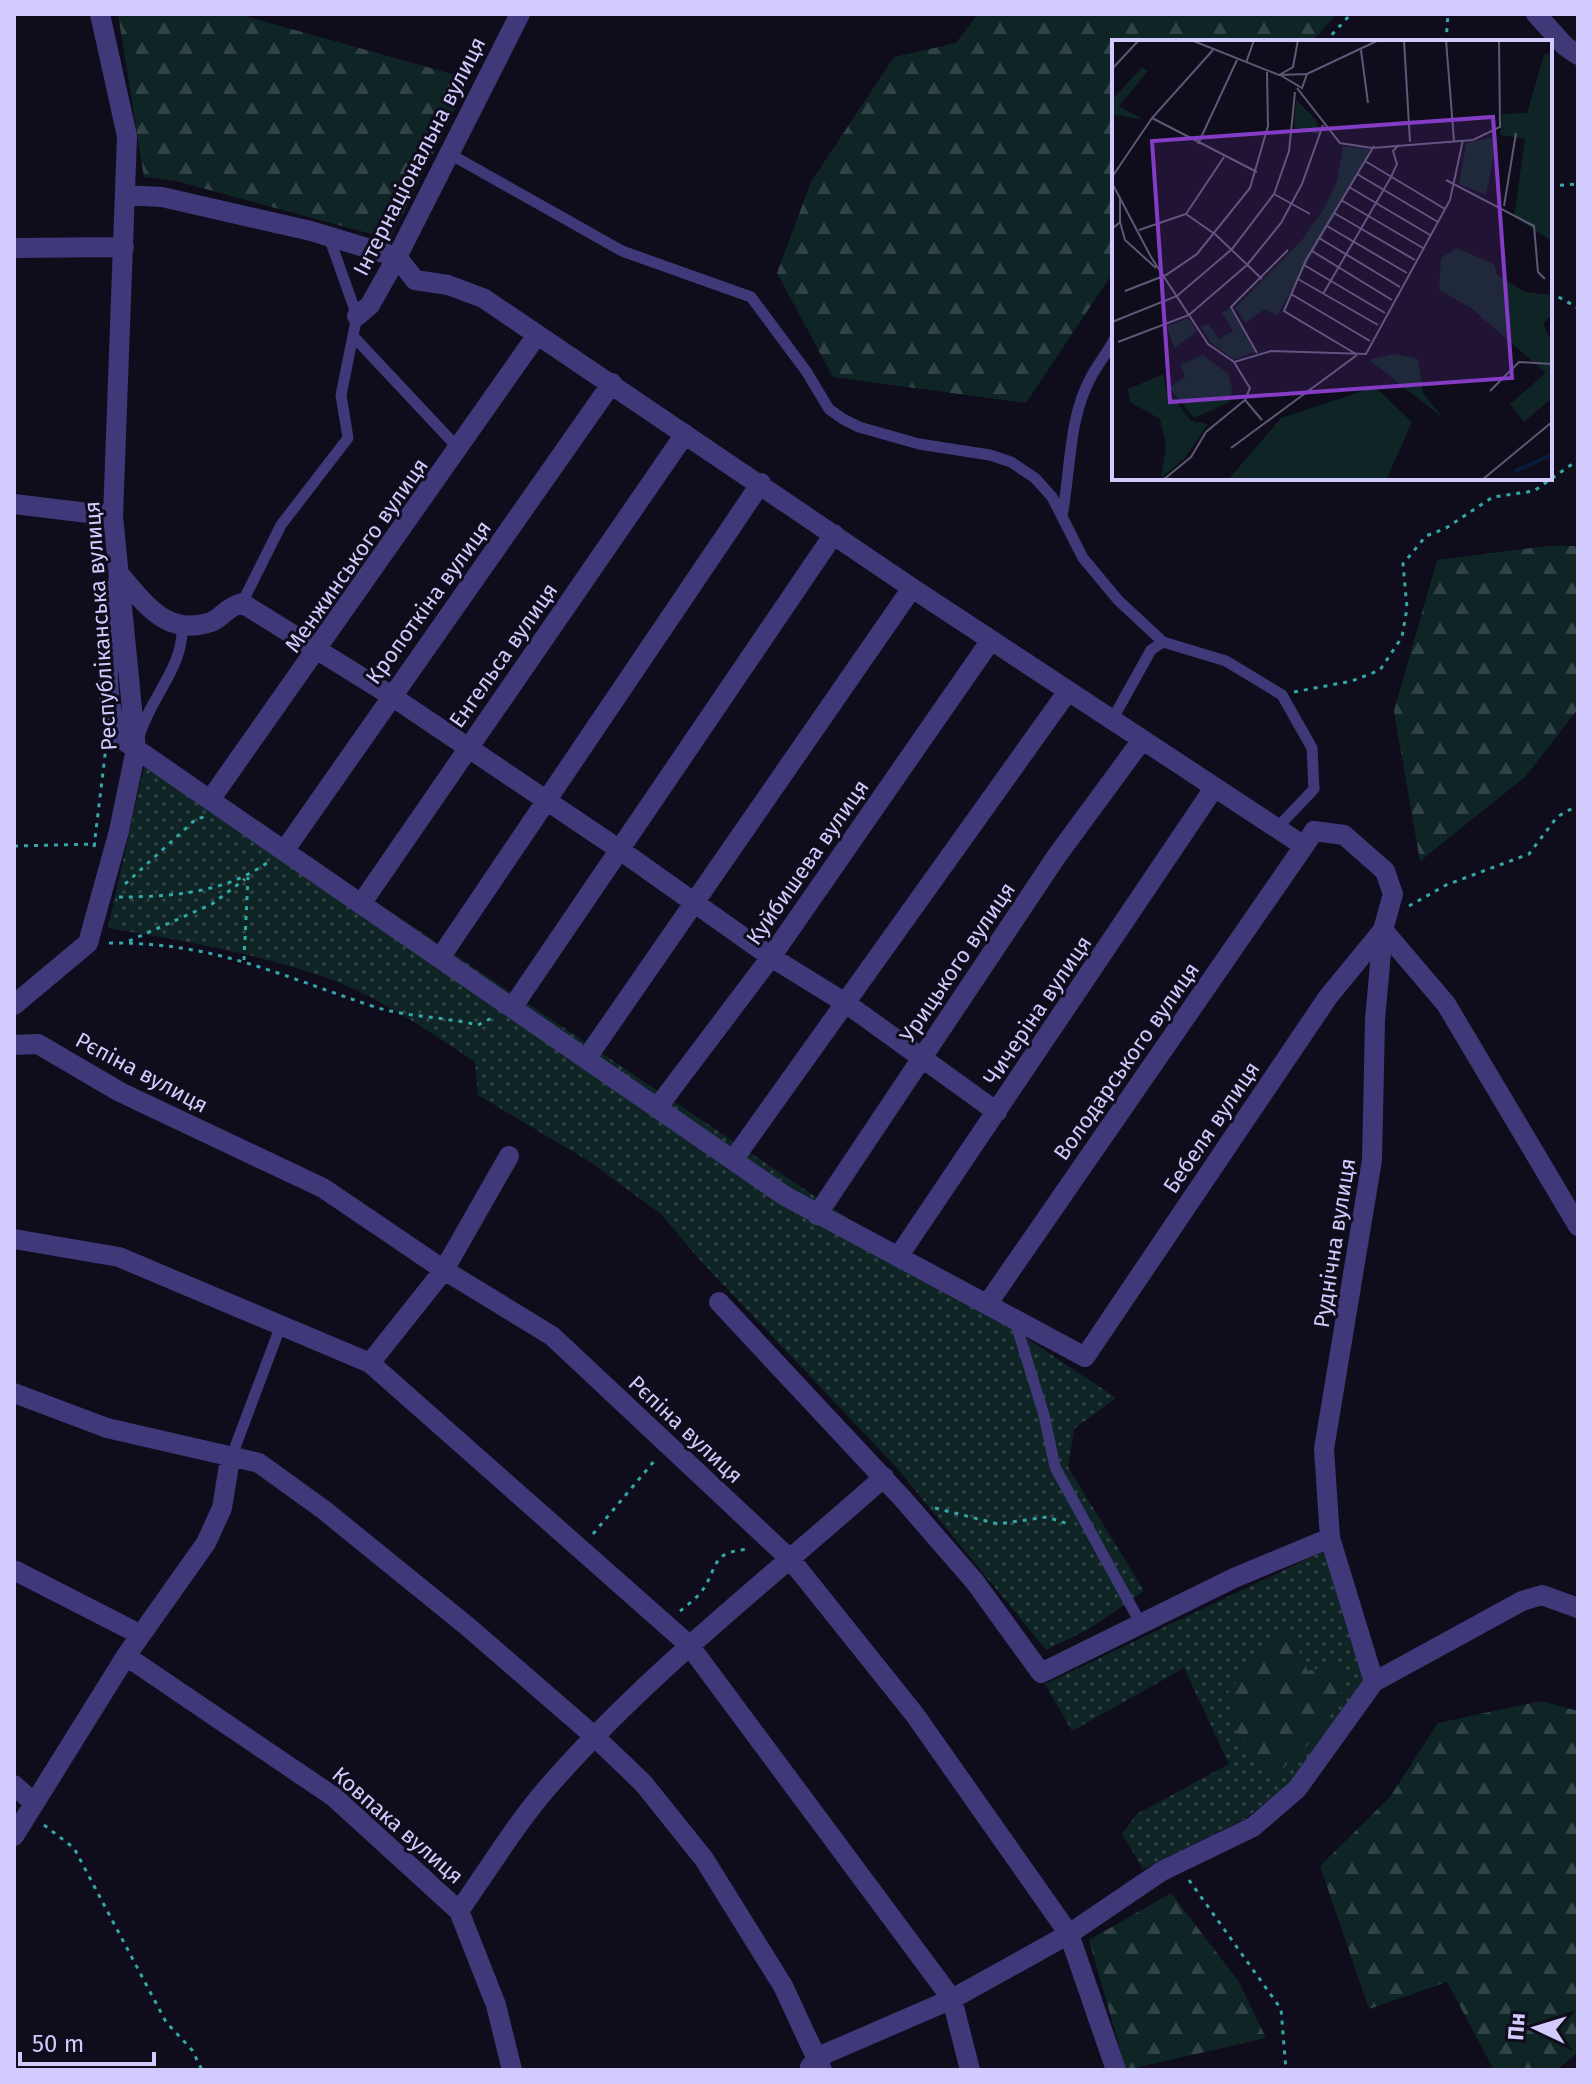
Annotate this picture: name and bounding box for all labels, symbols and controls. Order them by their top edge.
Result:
street label: Інтернаціональна вулиця [347,32,491,280]
inset map [1112,40,1552,480]
street label: Менжинського вулиця [279,453,434,658]
street label: Республіканська вулиця [78,500,123,752]
street label: Кропоткіна вулиця [360,515,497,690]
street label: Енгельса вулиця [443,578,563,733]
street label: Куйбишева вулиця [740,774,875,950]
street label: Урицького вулиця [894,877,1021,1048]
street label: Чичеріна вулиця [977,930,1097,1090]
street label: Володарського вулиця [1048,957,1205,1166]
street label: Рєпіна вулиця [71,1026,213,1119]
street label: Бебеля вулиця [1157,1056,1266,1198]
street label: Руднічна вулиця [1308,1156,1361,1330]
street label: Рєпіна вулиця [623,1370,748,1489]
street label: Ковпака вулиця [326,1761,469,1890]
north arrow [1496,1988,1576,2068]
text: Пн [1502,2012,1531,2041]
scale bar [20,2016,154,2066]
text: 50 m [32,2030,84,2058]

